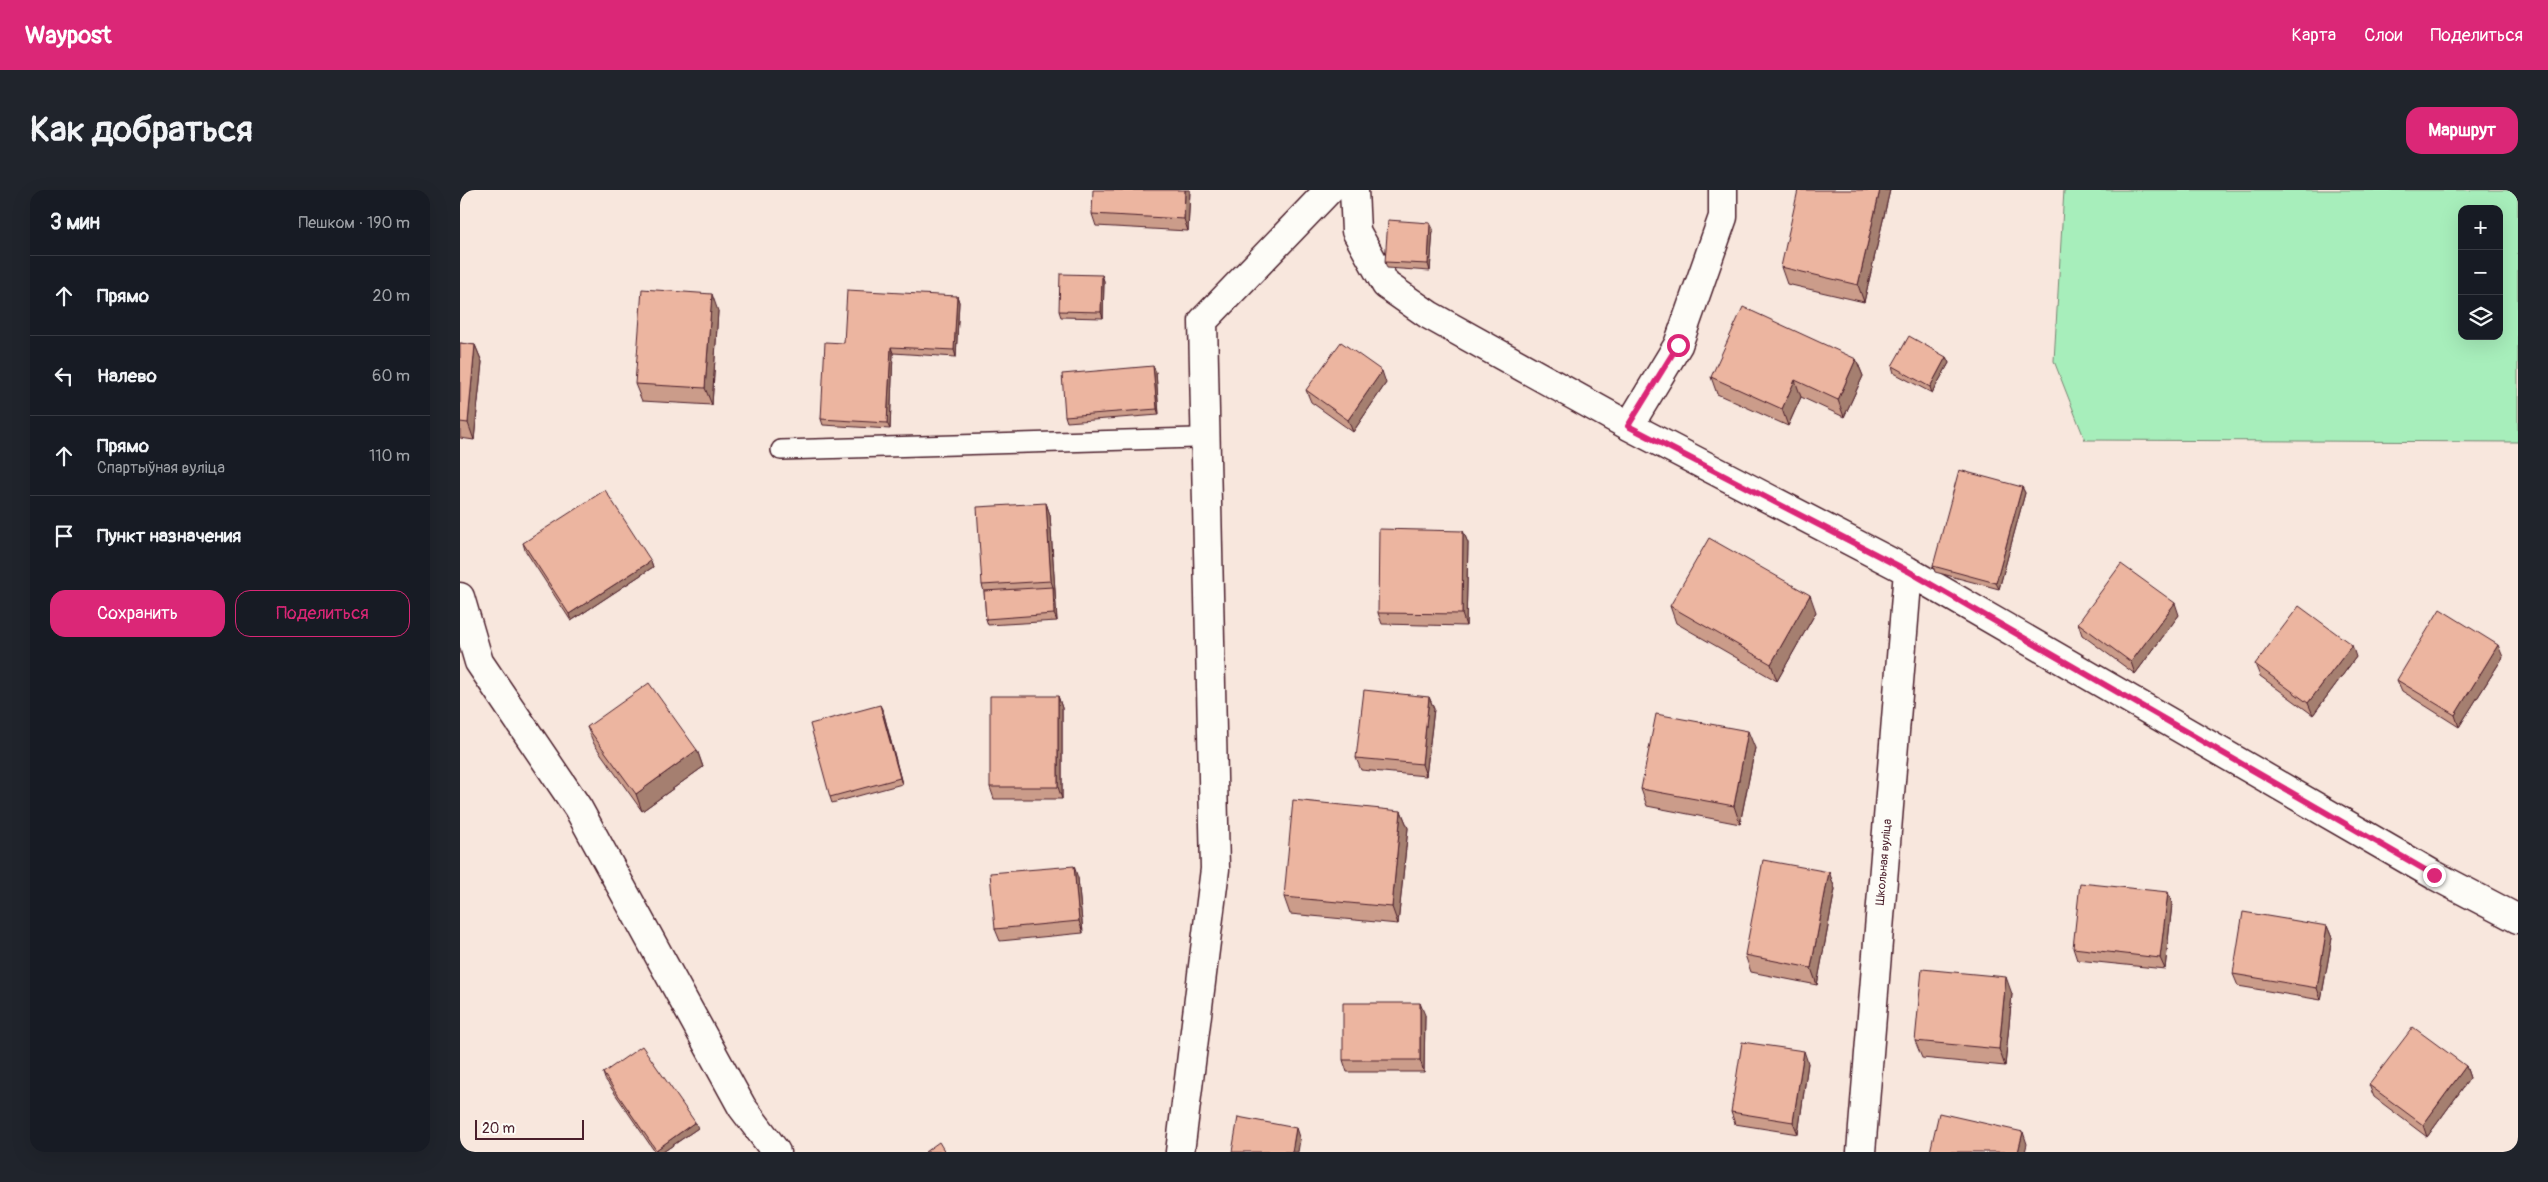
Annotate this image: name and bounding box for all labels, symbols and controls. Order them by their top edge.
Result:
text: Waypost [25,21,112,50]
text: Карта [2292,24,2336,47]
text: Слои [2364,24,2402,47]
text: Поделиться [2430,24,2523,47]
button: Маршрут [2406,107,2518,154]
text: Как добраться [30,108,253,152]
map controls [2458,205,2503,340]
button: + [2458,205,2503,250]
text: 3 мин [50,209,100,236]
text: Пешком · 190 m [299,213,410,233]
button: − [2458,250,2503,295]
icon: ahead [50,282,78,310]
text: Прямо [97,284,149,308]
text: 20 m [372,286,410,306]
button: layers [2458,295,2503,340]
route start [1667,334,1690,357]
icon: left [50,362,78,390]
text: Налево [97,364,157,388]
text: 60 m [372,366,410,386]
text: Прямо [97,434,149,458]
icon: ahead [50,442,78,470]
text: 110 m [369,446,410,466]
text: Спартыўная вуліца [97,458,225,478]
icon: arrive [50,522,78,550]
text: Пункт назначения [97,524,241,548]
button: Сохранить [50,590,225,637]
button: Поделиться [235,590,410,637]
street label: Школьная вуліца [1873,818,1895,906]
route end [2423,864,2446,887]
scale bar [475,1117,584,1140]
text: 20 m [482,1120,515,1137]

